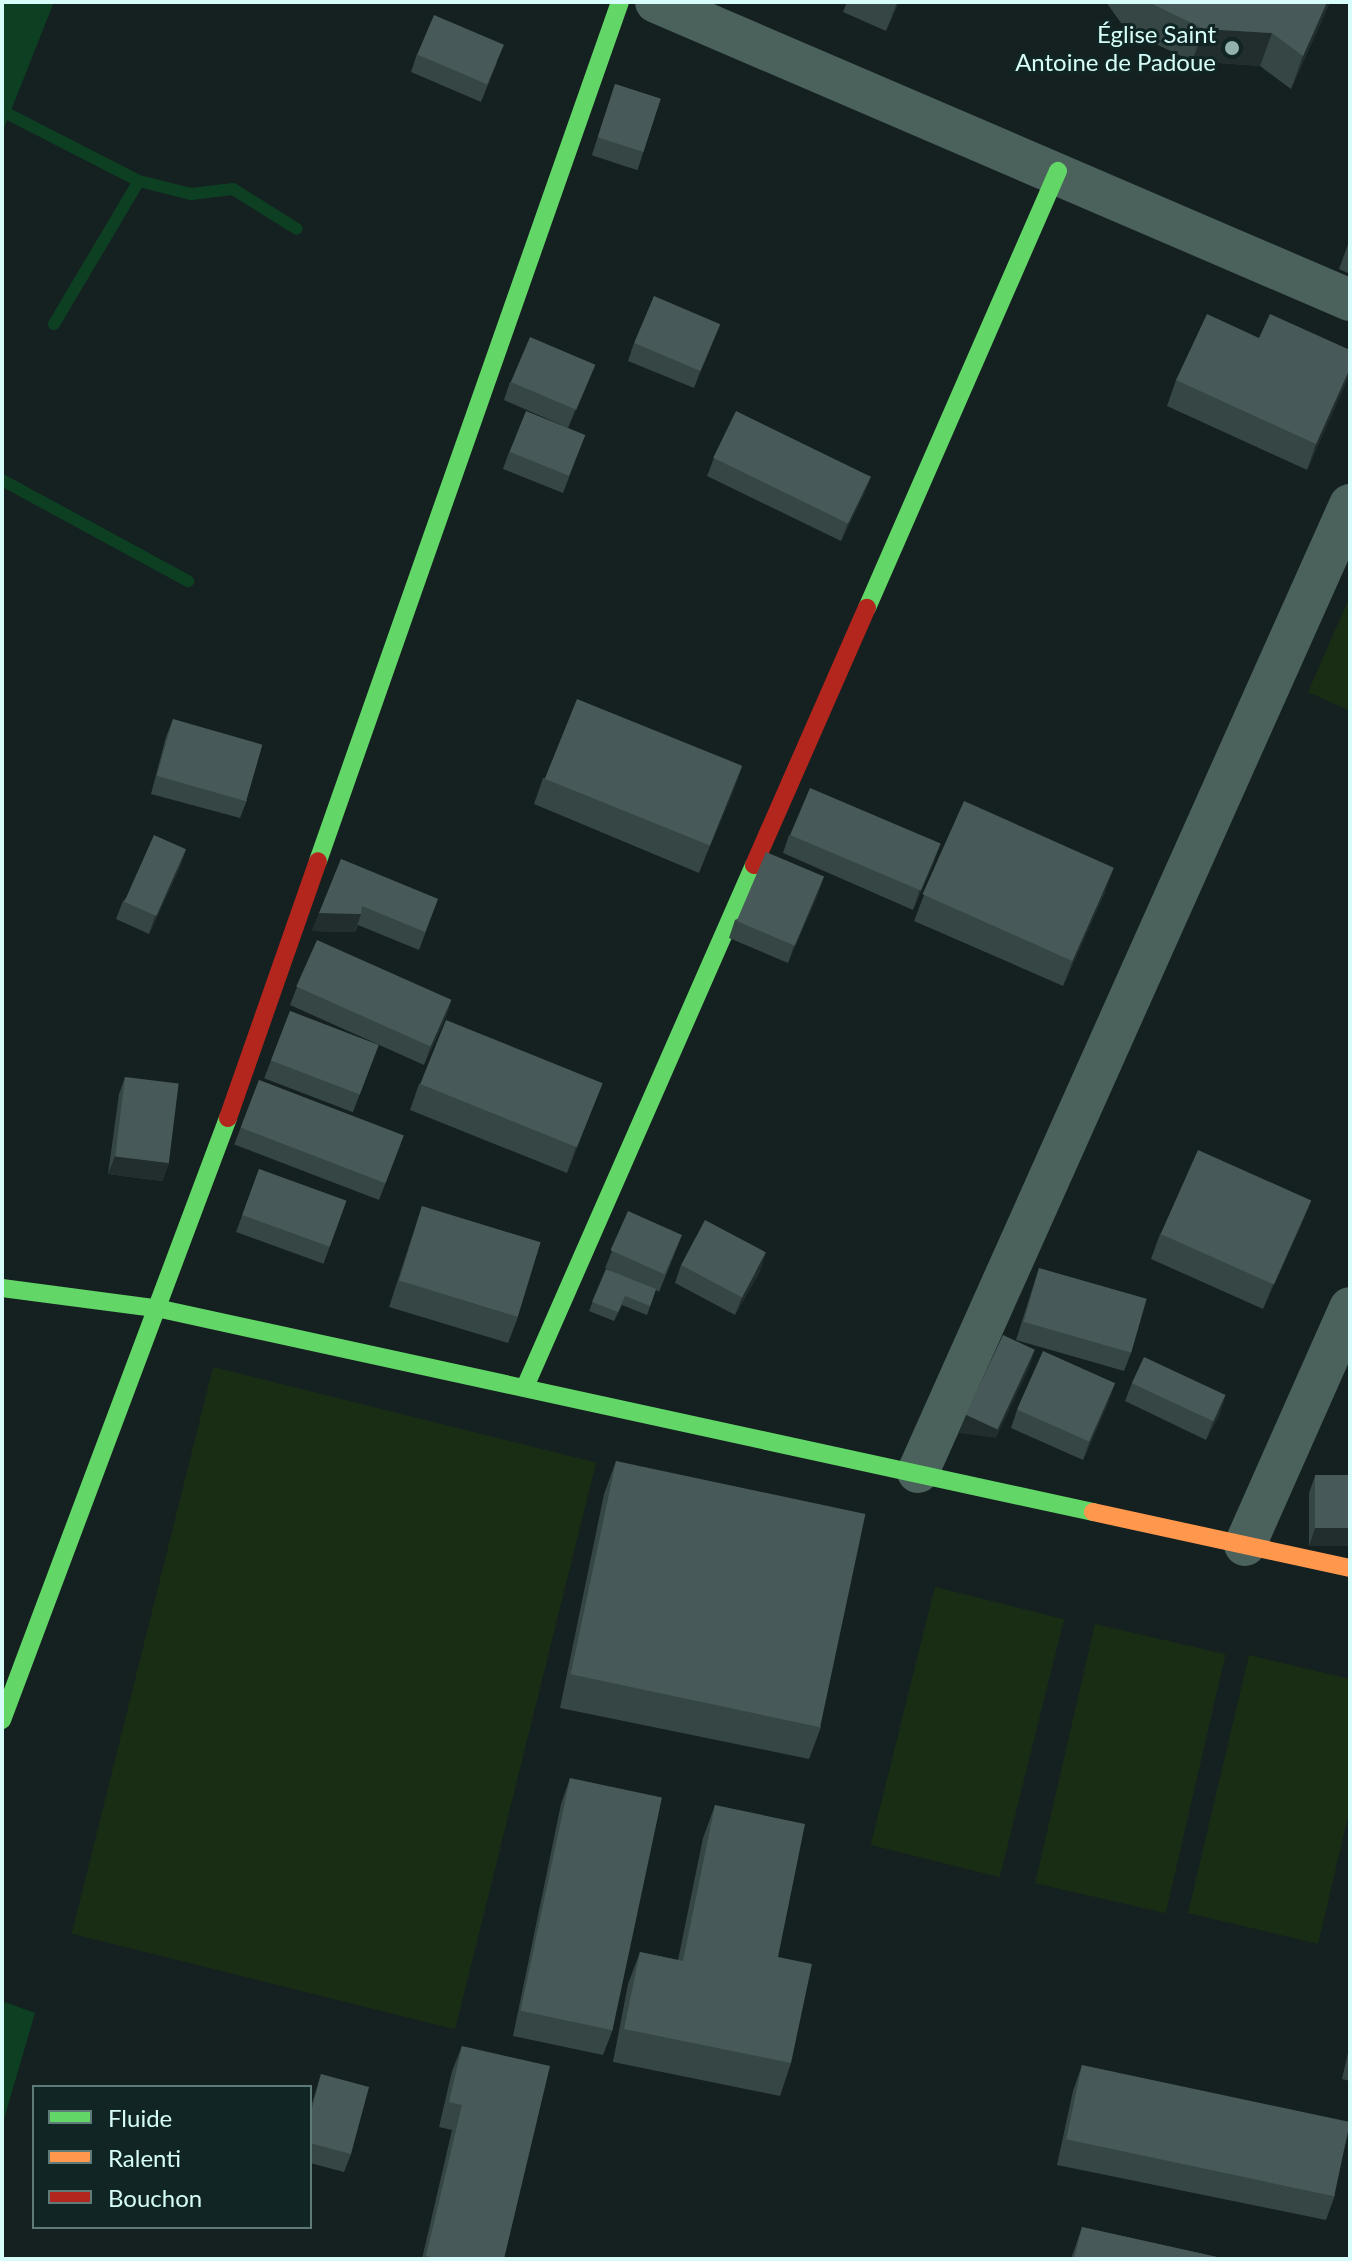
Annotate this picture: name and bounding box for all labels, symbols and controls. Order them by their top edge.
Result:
place label: Église Saint Antoine de Padoue [1015,20,1216,76]
marker: Église Saint Antoine de Padoue [1223,39,1241,57]
legend [32,2085,312,2229]
text: Fluide [108,2103,172,2132]
text: Ralenti [108,2143,181,2172]
text: Bouchon [108,2183,202,2212]

